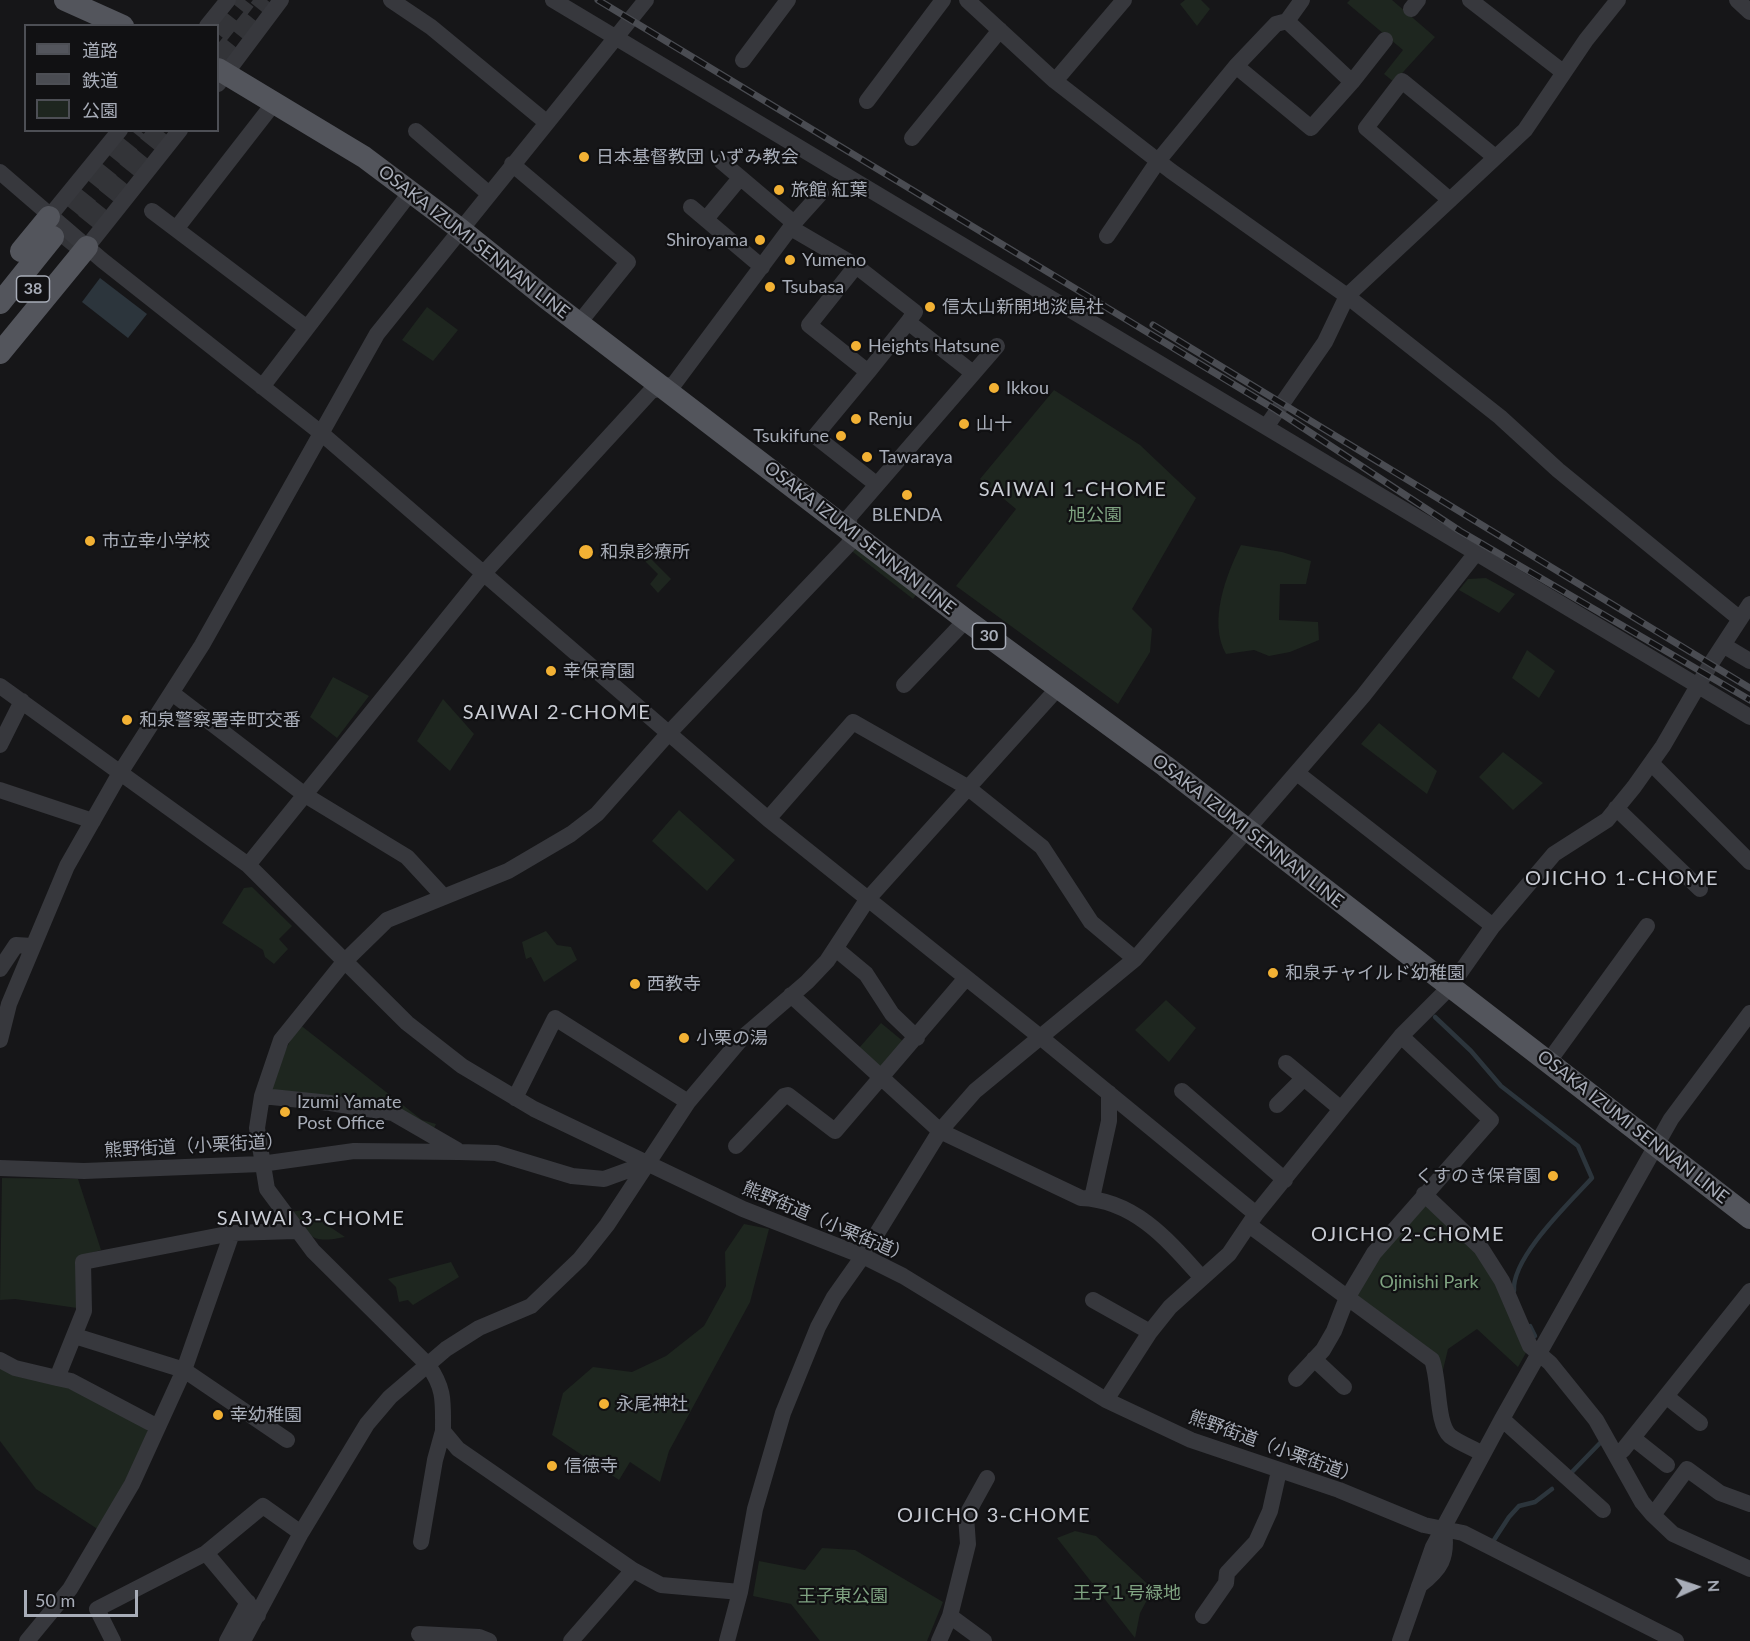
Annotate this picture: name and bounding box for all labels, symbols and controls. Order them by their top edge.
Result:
legend [24,24,219,132]
text: 道路 [82,39,118,61]
text: 鉄道 [82,69,118,91]
text: 公園 [82,99,118,121]
place label: 日本基督教団 いずみ教会 [596,146,799,168]
marker: 日本基督教団 いずみ教会 [577,150,591,164]
street label: OSAKA IZUMI SENNAN LINE [374,161,574,323]
place label: 旅館 紅葉 [791,179,868,201]
marker: 旅館 紅葉 [772,183,786,197]
place label: Shiroyama [666,229,748,251]
marker: Shiroyama [753,233,767,247]
place label: Yumeno [802,249,866,271]
marker: Yumeno [783,253,797,267]
road number: 38 [16,276,50,302]
place label: Tsubasa [782,276,844,298]
marker: Tsubasa [763,280,777,294]
place label: 信太山新開地淡島社 [942,296,1104,318]
marker: 信太山新開地淡島社 [923,300,937,314]
place label: Heights Hatsune [868,335,1000,357]
marker: Heights Hatsune [849,339,863,353]
place label: Ikkou [1006,377,1049,399]
marker: Ikkou [987,381,1001,395]
place label: Renju [868,408,913,430]
marker: Renju [849,412,863,426]
place label: 山十 [976,413,1012,435]
marker: 山十 [957,417,971,431]
place label: Tsukifune [753,425,829,447]
marker: Tsukifune [834,429,848,443]
place label: Tawaraya [879,446,953,468]
marker: Tawaraya [860,450,874,464]
street label: OSAKA IZUMI SENNAN LINE [760,457,960,619]
district label: SAIWAI 1-CHOME [979,478,1167,502]
marker: BLENDA [900,488,914,502]
place label: BLENDA [872,504,942,526]
park label: 旭公園 [1068,504,1122,526]
place label: 市立幸小学校 [102,530,210,552]
marker: 市立幸小学校 [83,534,97,548]
place label: 和泉診療所 [600,541,690,563]
marker: 和泉診療所 [577,543,595,561]
road number: 30 [972,623,1006,649]
place label: 幸保育園 [563,660,635,682]
marker: 幸保育園 [544,664,558,678]
district label: SAIWAI 2-CHOME [463,701,651,725]
place label: 和泉警察署幸町交番 [139,709,301,731]
marker: 和泉警察署幸町交番 [120,713,134,727]
street label: OSAKA IZUMI SENNAN LINE [1148,750,1348,912]
district label: OJICHO 1-CHOME [1525,867,1719,891]
place label: 和泉チャイルド幼稚園 [1285,962,1465,984]
marker: 和泉チャイルド幼稚園 [1266,966,1280,980]
place label: 西教寺 [647,973,701,995]
marker: 西教寺 [628,977,642,991]
place label: 小栗の湯 [696,1027,768,1049]
marker: 小栗の湯 [677,1031,691,1045]
street label: OSAKA IZUMI SENNAN LINE [1533,1046,1733,1208]
place label: Izumi Yamate Post Office [297,1091,401,1134]
marker: Izumi Yamate Post Office [278,1105,292,1119]
street label: 熊野街道（小栗街道） [104,1131,284,1161]
place label: くすのき保育園 [1415,1165,1541,1187]
marker: くすのき保育園 [1546,1169,1560,1183]
street label: 熊野街道（小栗街道） [739,1177,913,1267]
district label: SAIWAI 3-CHOME [217,1207,405,1231]
district label: OJICHO 2-CHOME [1311,1223,1505,1247]
park label: Ojinishi Park [1379,1271,1479,1293]
place label: 永尾神社 [616,1393,688,1415]
marker: 永尾神社 [597,1397,611,1411]
place label: 幸幼稚園 [230,1404,302,1426]
street label: 熊野街道（小栗街道） [1186,1406,1362,1488]
marker: 幸幼稚園 [211,1408,225,1422]
place label: 信徳寺 [564,1455,618,1477]
marker: 信徳寺 [545,1459,559,1473]
district label: OJICHO 3-CHOME [897,1504,1091,1528]
north arrow [1666,1557,1726,1617]
scale bar [27,1578,141,1616]
text: N [1705,1579,1724,1593]
park label: 王子１号緑地 [1073,1582,1181,1604]
park label: 王子東公園 [798,1585,888,1607]
text: 50 m [35,1589,75,1611]

